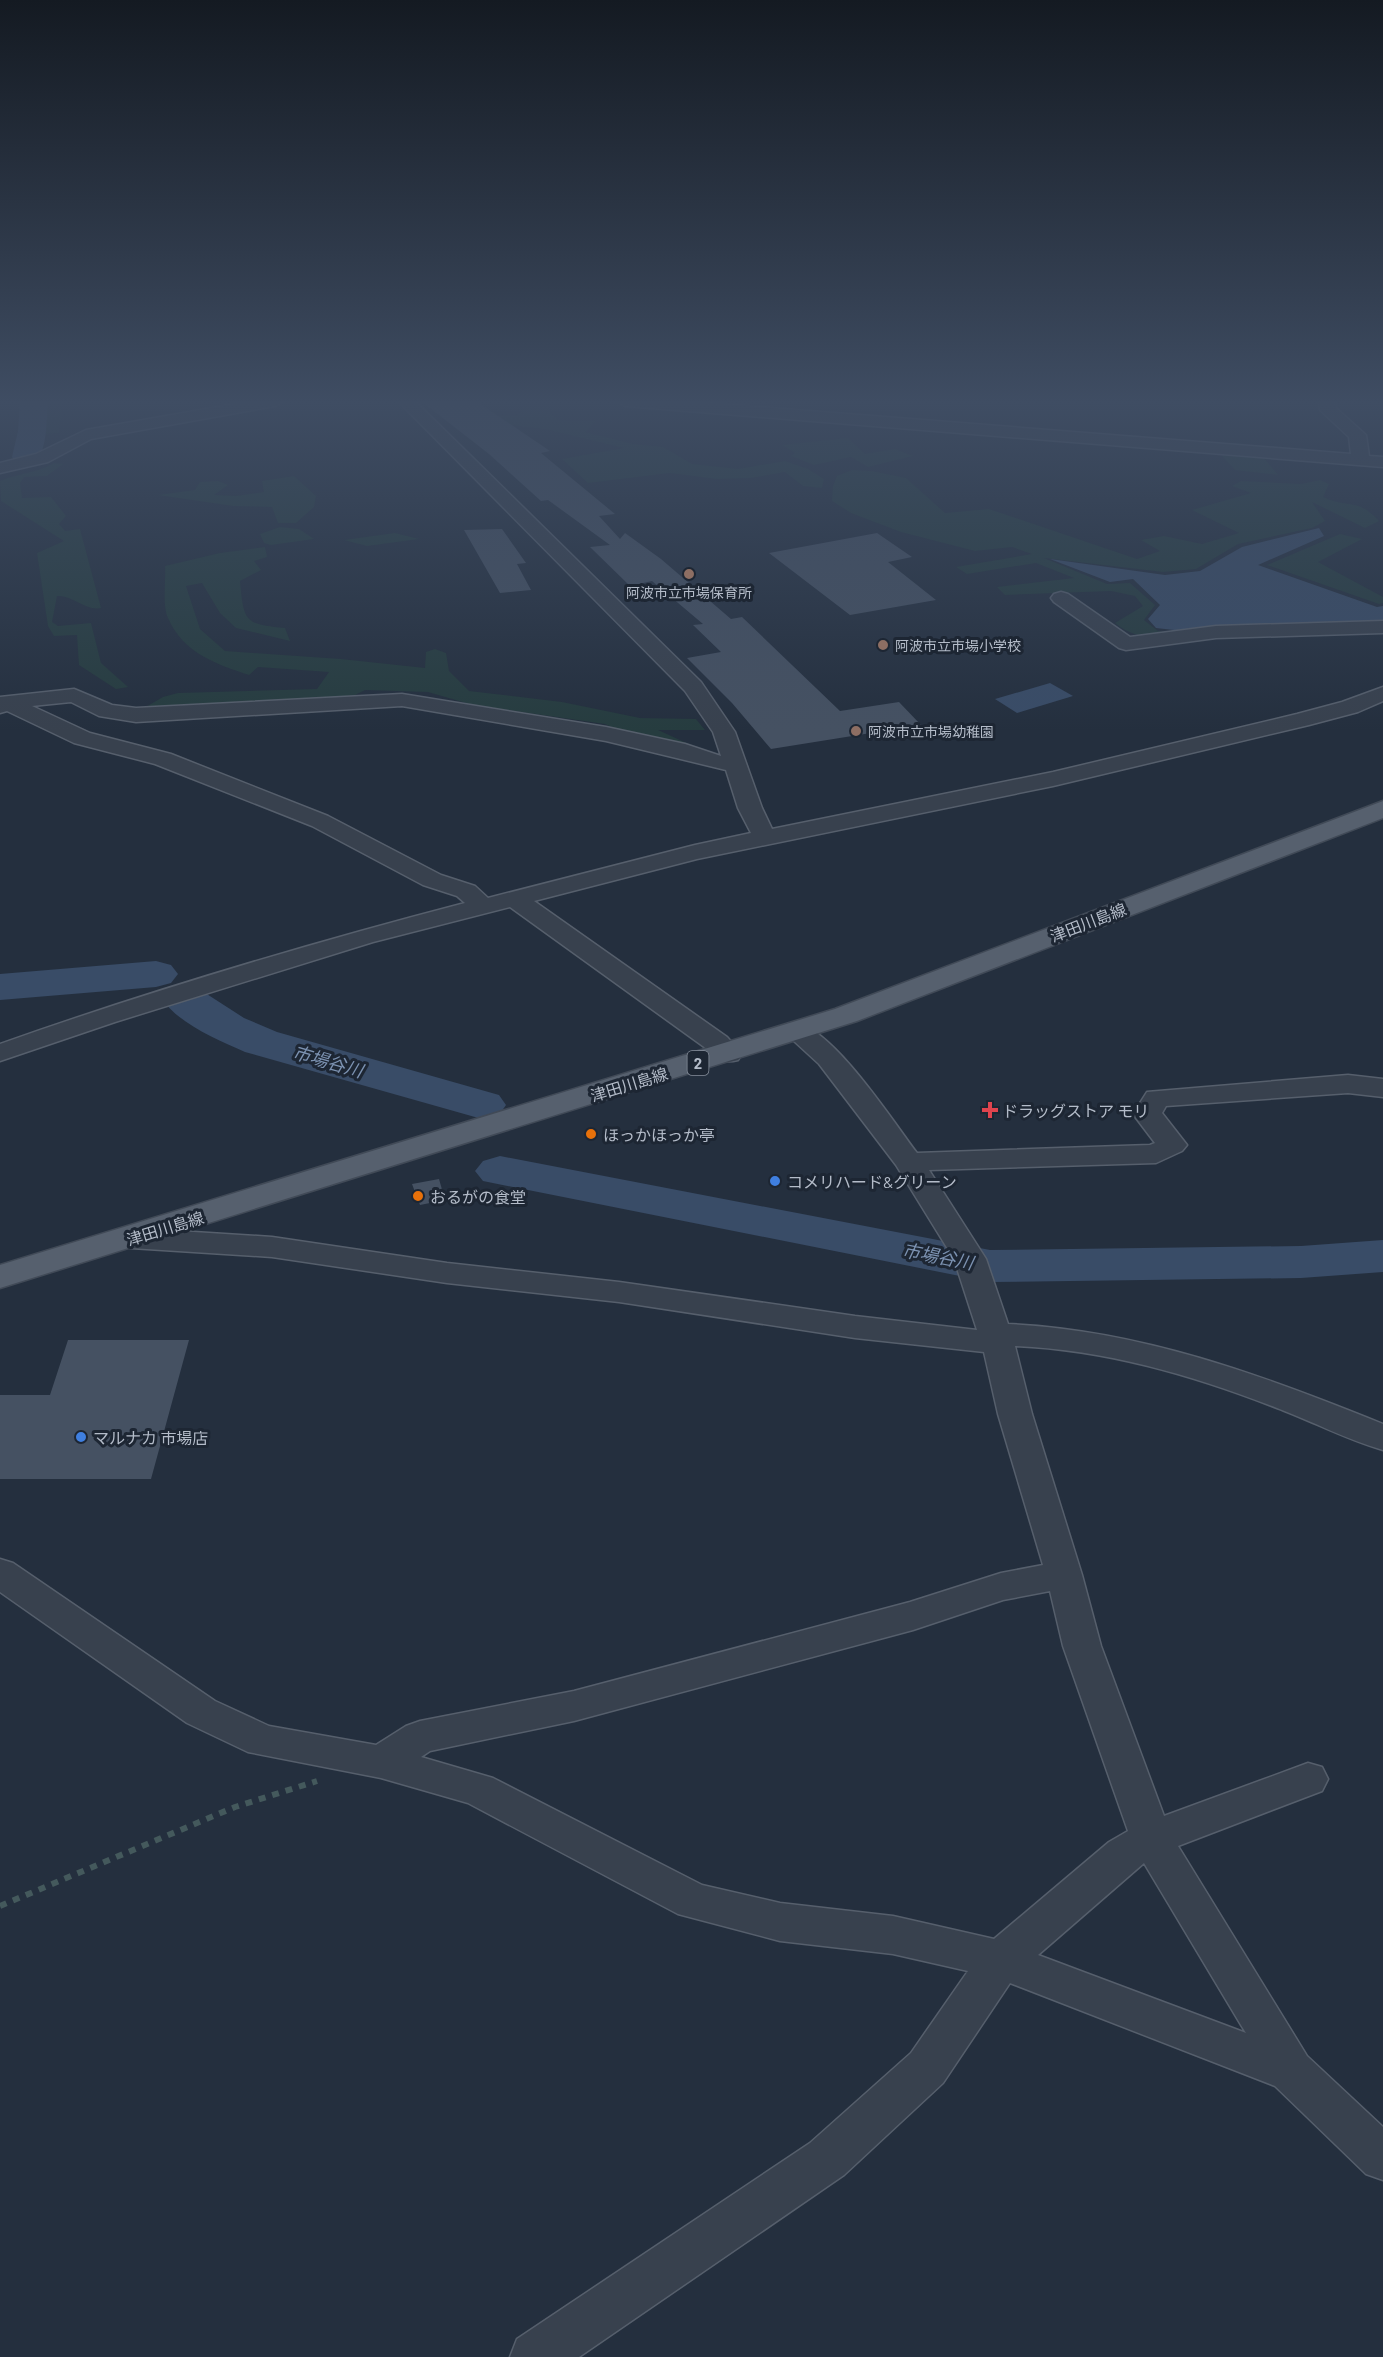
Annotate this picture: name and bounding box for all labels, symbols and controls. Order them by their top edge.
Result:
marker: 阿波市立市場保育所 [682,567,696,581]
place label: 阿波市立市場保育所 [626,584,752,601]
place label: 阿波市立市場小学校 [895,637,1021,654]
marker: 阿波市立市場小学校 [876,638,890,652]
place label: 阿波市立市場幼稚園 [868,723,994,740]
marker: 阿波市立市場幼稚園 [849,724,863,738]
street label: 津田川島線 [1047,899,1129,945]
water label: 市場谷川 [290,1041,368,1082]
road number: 2 [688,1051,708,1075]
street label: 津田川島線 [588,1063,670,1105]
place label: ドラッグストア モリ [1002,1101,1149,1120]
marker: ドラッグストア モリ [983,1103,997,1117]
place label: ほっかほっか亭 [603,1125,715,1144]
marker: ほっかほっか亭 [584,1127,598,1141]
place label: コメリハード&グリーン [787,1172,957,1191]
marker: コメリハード&グリーン [768,1174,782,1188]
place label: おるがの食堂 [430,1187,526,1206]
marker: おるがの食堂 [411,1189,425,1203]
street label: 津田川島線 [124,1207,206,1249]
water label: 市場谷川 [901,1238,977,1274]
place label: マルナカ 市場店 [93,1428,208,1447]
marker: マルナカ 市場店 [74,1430,88,1444]

